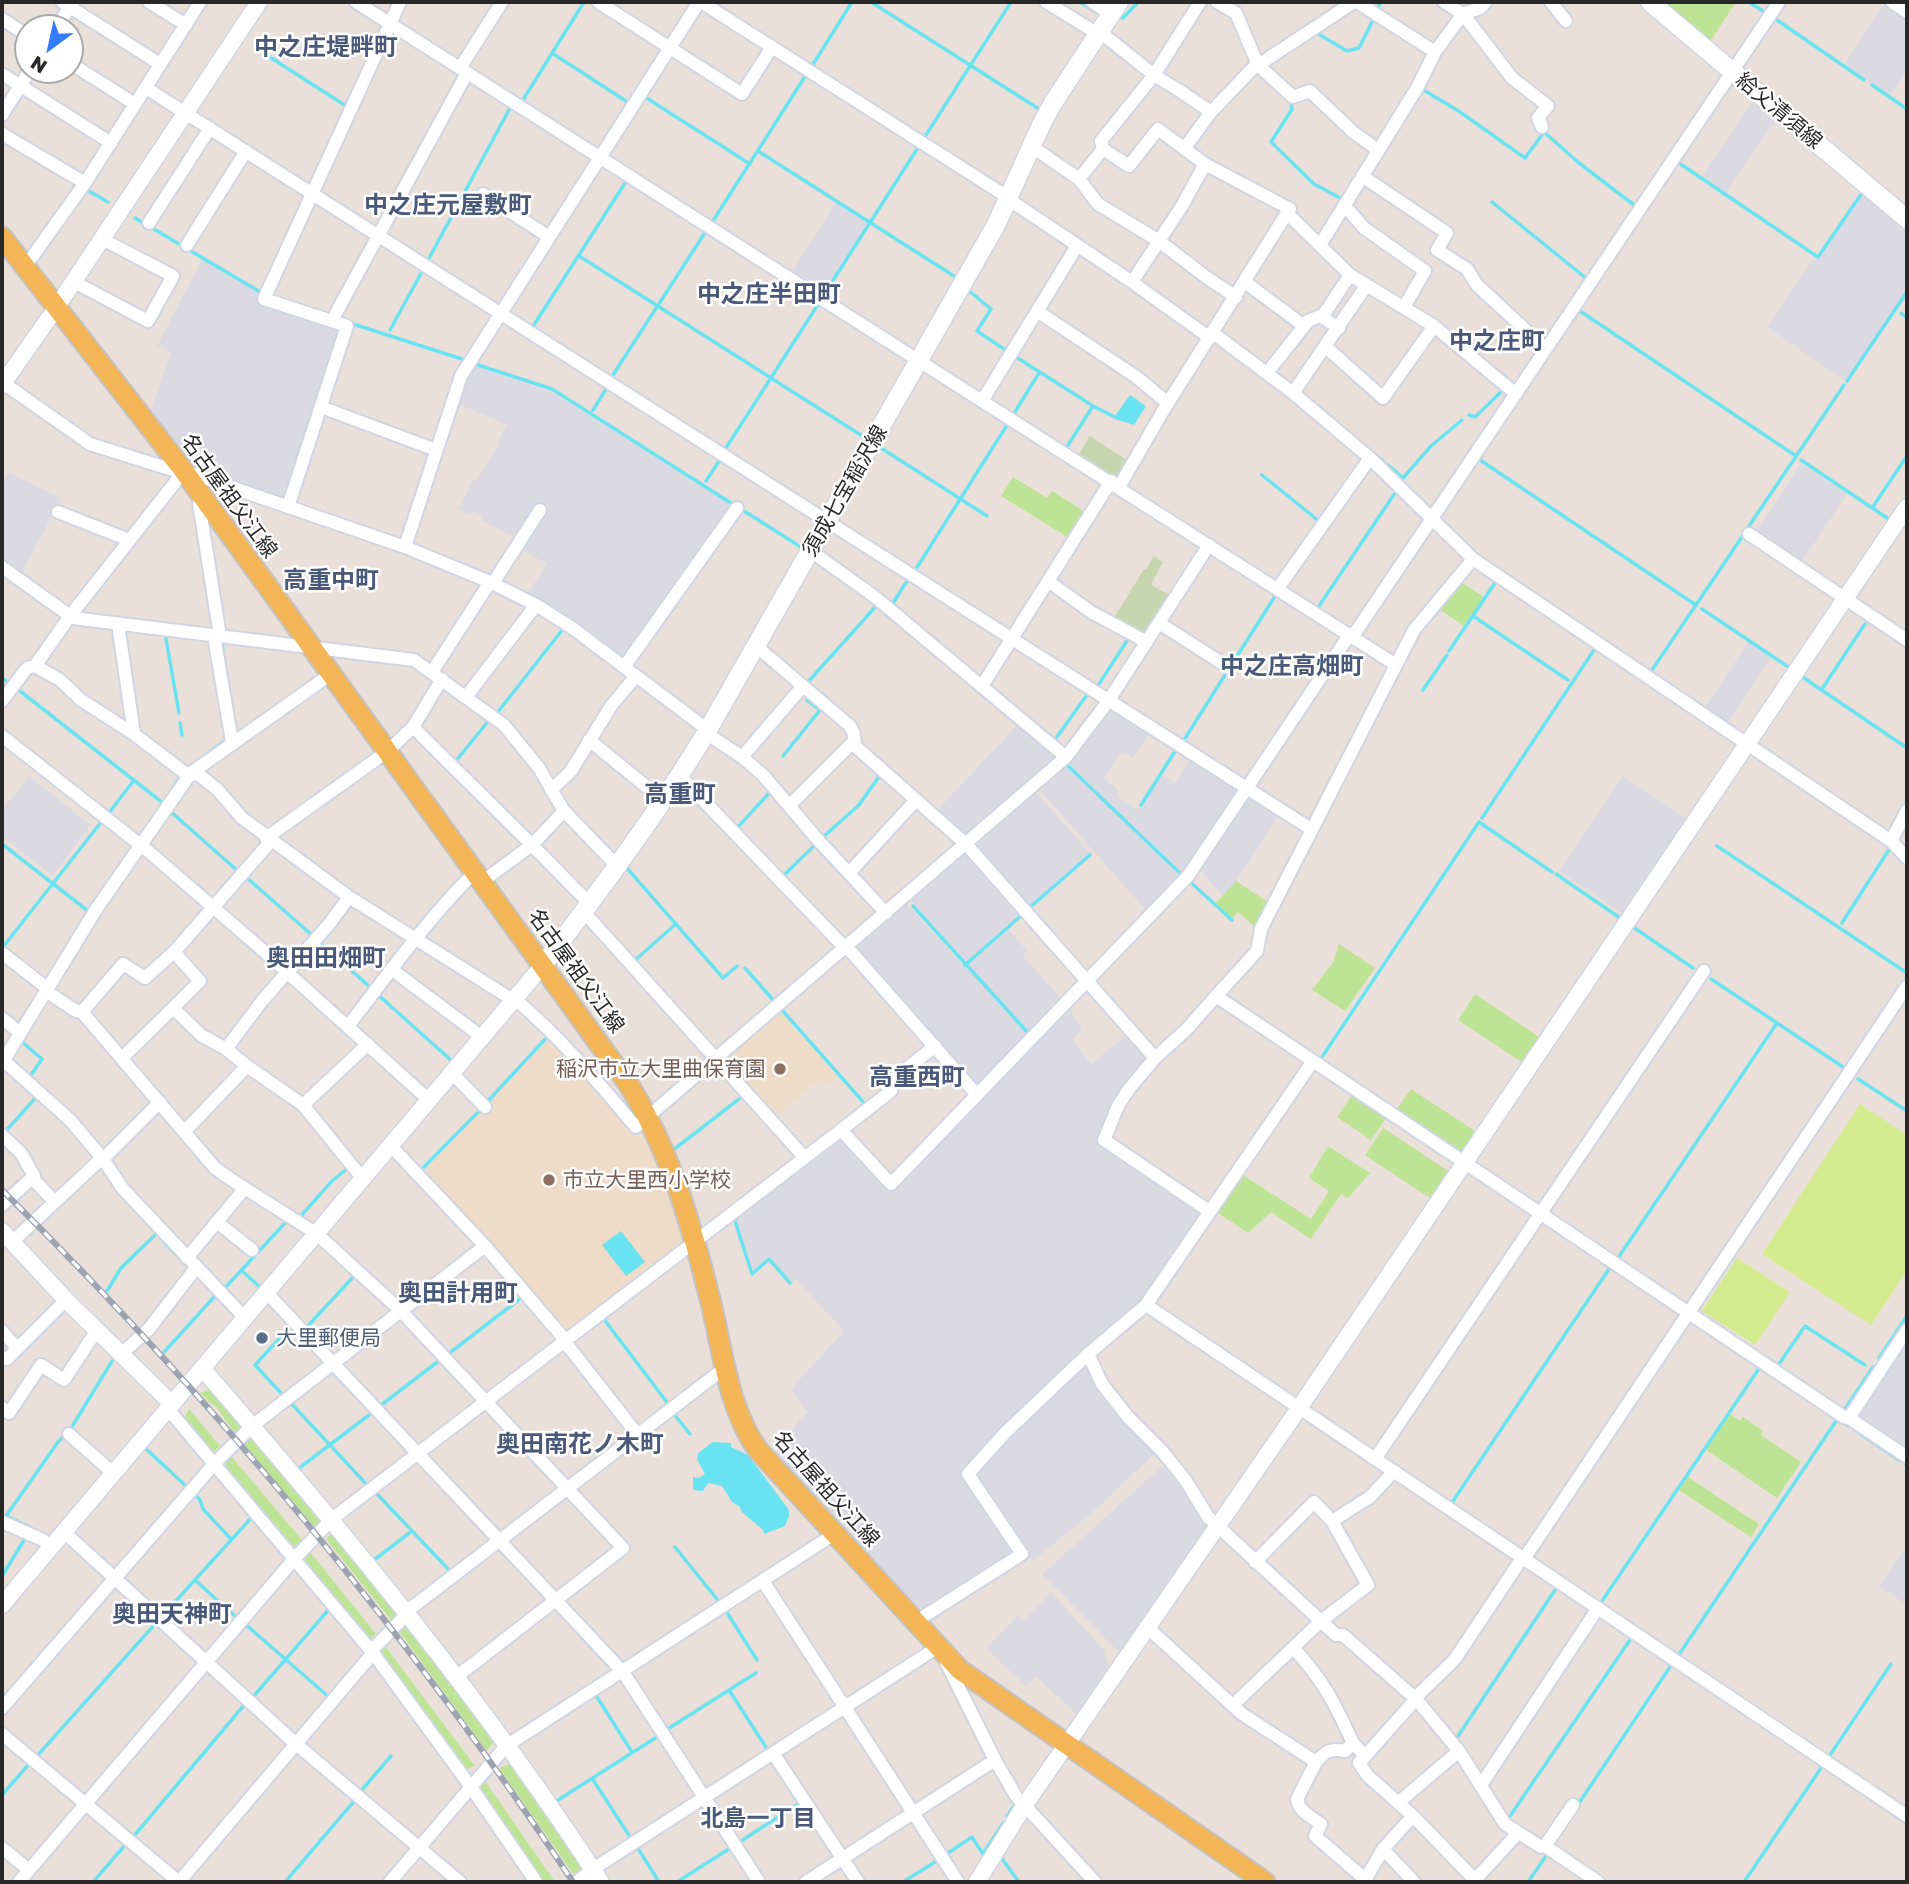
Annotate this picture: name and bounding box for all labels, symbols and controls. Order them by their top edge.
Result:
north arrow [14,14,84,84]
district label: 中之庄堤畔町 [254,33,398,61]
text: N [26,52,51,79]
street label: 給父清須線 [1731,68,1827,154]
district label: 中之庄元屋敷町 [364,191,532,219]
district label: 中之庄半田町 [697,280,841,308]
district label: 中之庄町 [1449,327,1545,355]
street label: 須成七宝稲沢線 [797,421,893,561]
street label: 名古屋祖父江線 [176,429,282,563]
district label: 高重中町 [283,566,379,594]
district label: 中之庄高畑町 [1220,652,1364,680]
district label: 高重町 [644,780,716,808]
street label: 名古屋祖父江線 [523,904,629,1038]
district label: 奥田田畑町 [266,944,386,972]
place label: 稲沢市立大里曲保育園 [556,1056,766,1082]
marker: 稲沢市立大里曲保育園 [772,1061,788,1077]
district label: 高重西町 [869,1063,965,1091]
place label: 市立大里西小学校 [563,1167,731,1193]
marker: 市立大里西小学校 [541,1172,557,1188]
district label: 奥田計用町 [398,1279,518,1307]
place label: 大里郵便局 [276,1325,381,1351]
marker: 大里郵便局 [254,1330,270,1346]
street label: 名古屋祖父江線 [767,1426,885,1552]
district label: 奥田南花ノ木町 [496,1430,664,1458]
district label: 奥田天神町 [112,1600,232,1628]
district label: 北島一丁目 [701,1805,815,1833]

